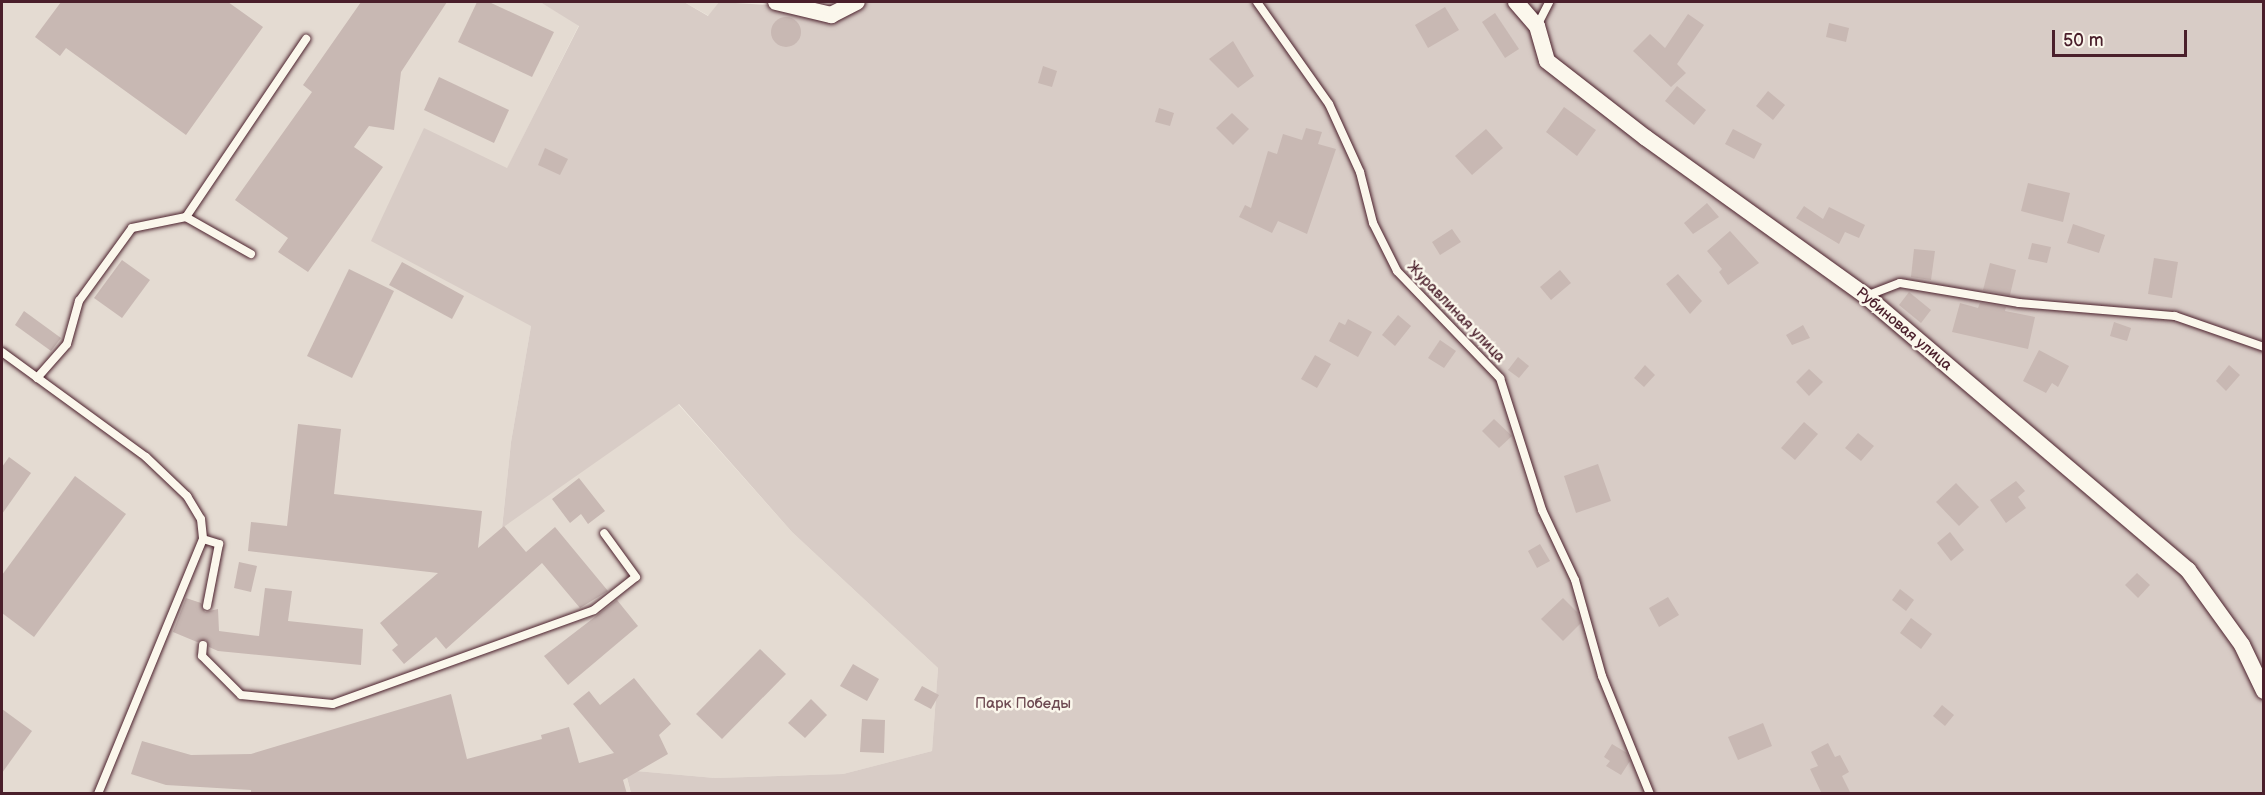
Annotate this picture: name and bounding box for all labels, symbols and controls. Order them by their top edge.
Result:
scale bar [2055,18,2190,56]
text: 50 m [2063,30,2104,51]
street label: Журавлиная улица [1403,258,1509,366]
street label: Рубиновая улица [1852,284,1956,374]
park label: Парк Победы [975,695,1071,713]

